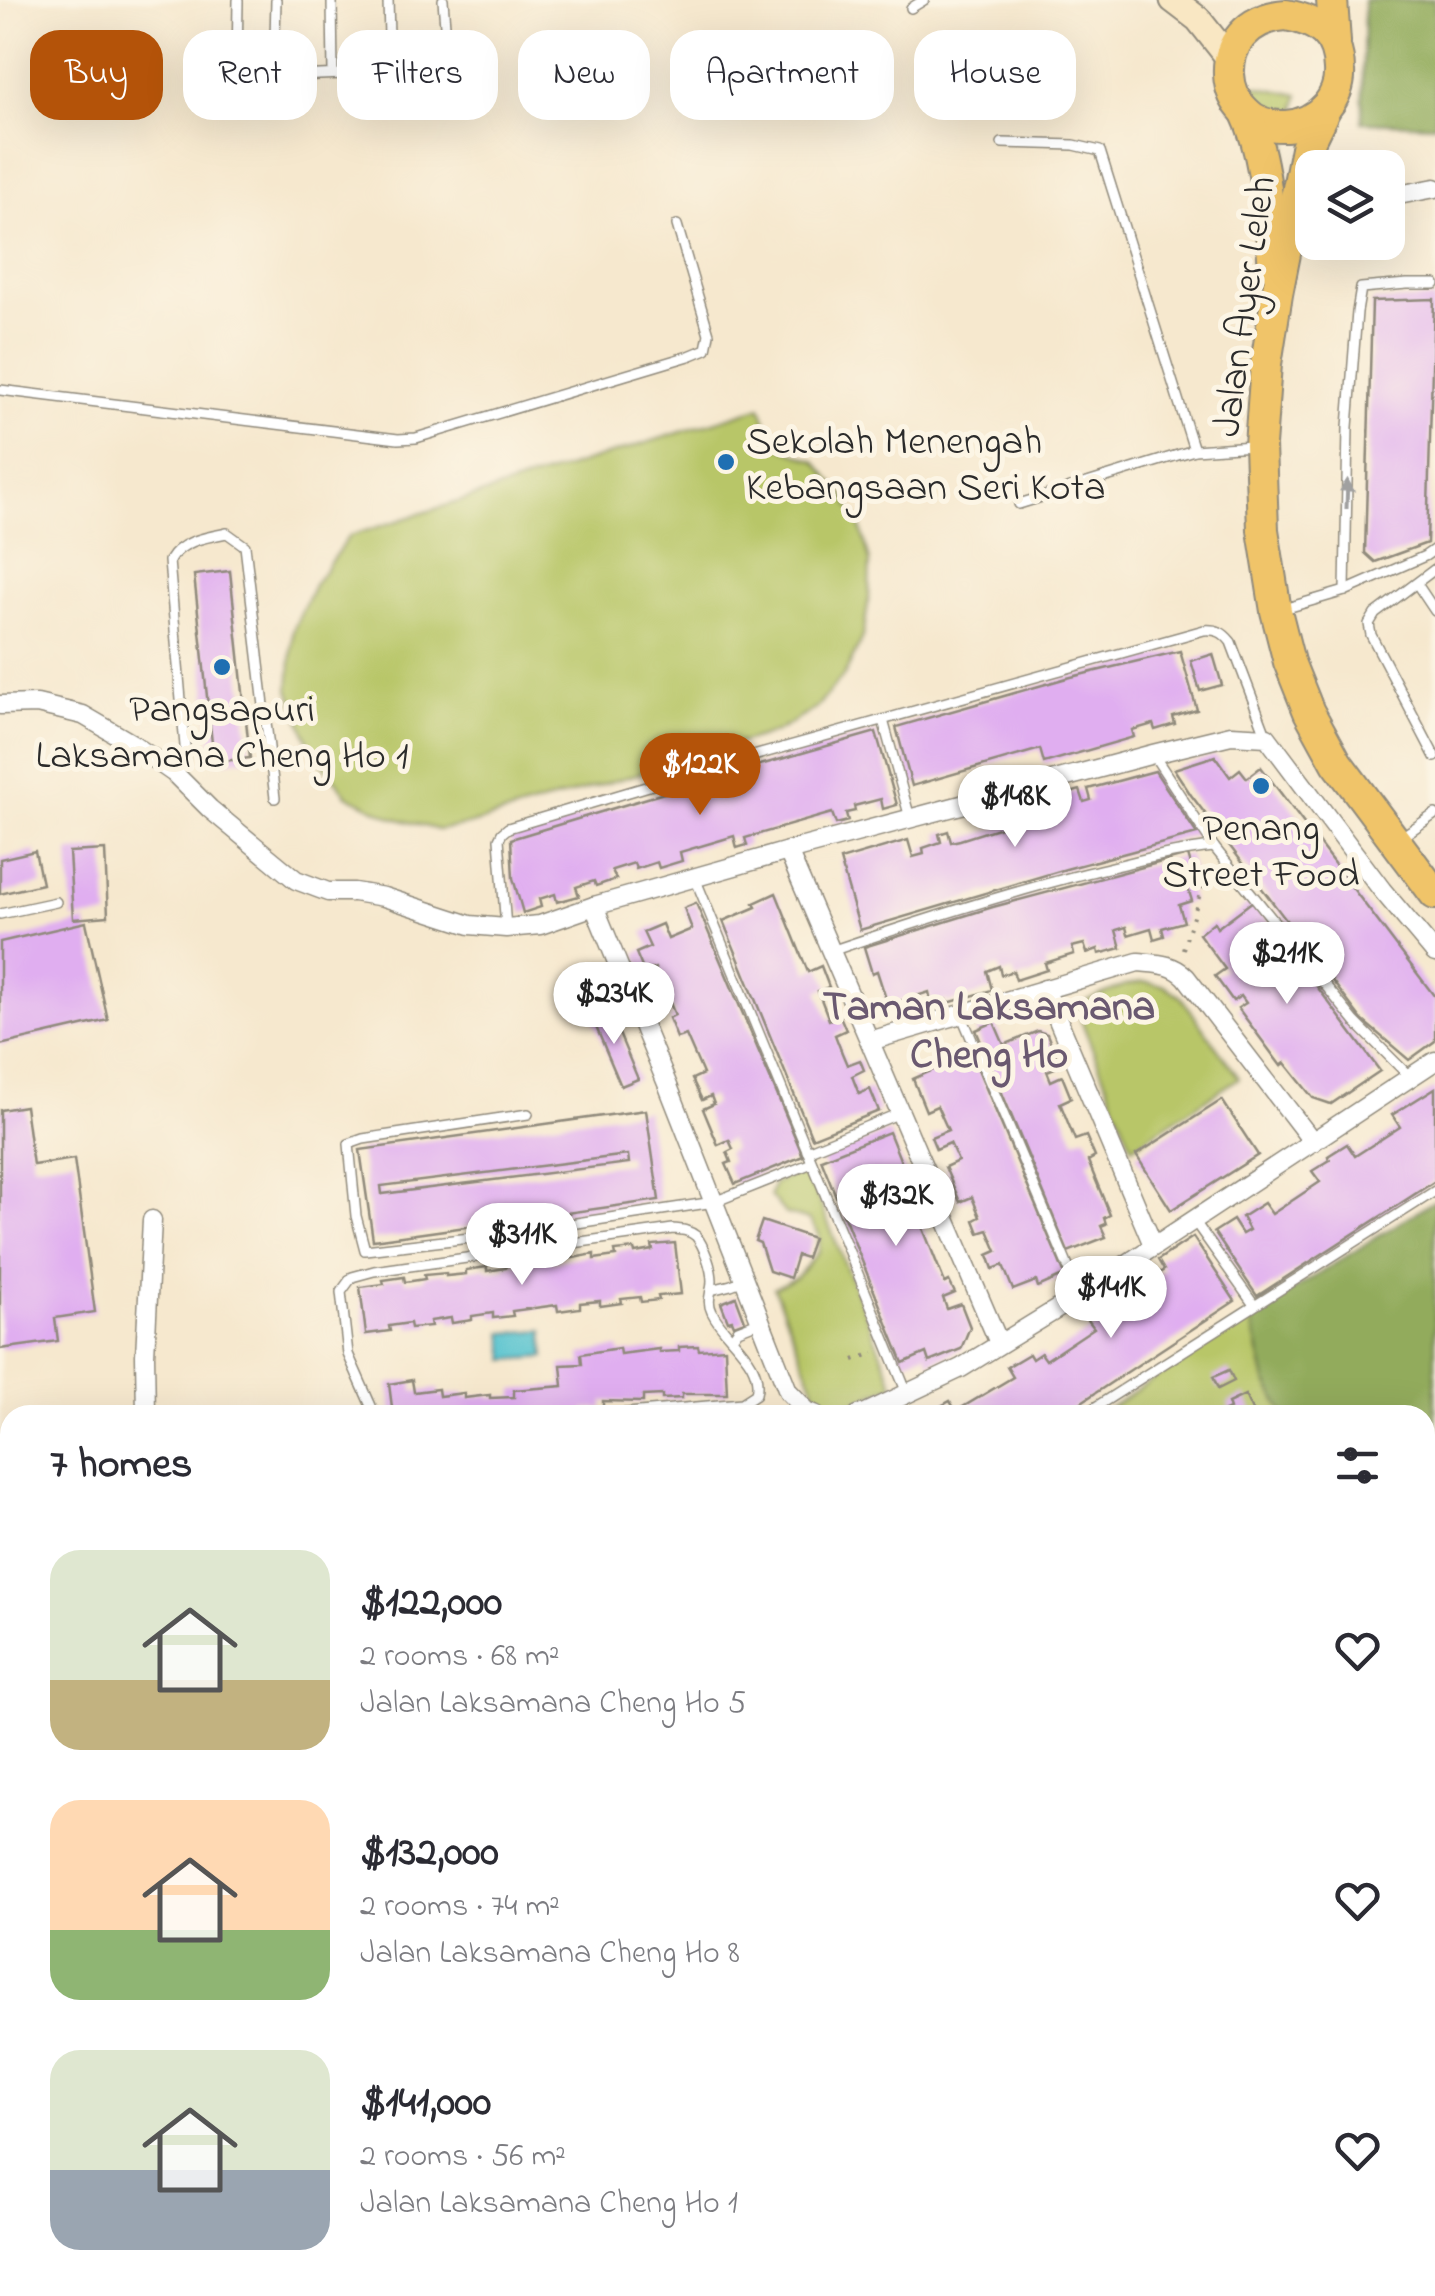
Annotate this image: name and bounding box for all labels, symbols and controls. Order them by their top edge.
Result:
chip: Buy [30,30,163,120]
chip: Rent [183,30,317,120]
chip: Filters [337,30,498,120]
chip: New [518,30,650,120]
chip: Apartment [670,30,894,120]
chip: House [914,30,1076,120]
map controls [1295,150,1405,260]
button: layers [1295,150,1405,260]
street label: Jalan Ayer Leleh [1199,172,1294,441]
place label: Sekolah Menengah Kebangsaan Seri Kota [746,414,1105,519]
marker: Sekolah Menengah Kebangsaan Seri Kota [715,451,737,473]
one-way arrow [1339,477,1355,509]
marker: Pangsapuri Laksamana Cheng Ho 1 [211,656,233,678]
place label: Pangsapuri Laksamana Cheng Ho 1 [35,682,409,787]
pin: $122K [630,733,770,818]
text: $122K [662,742,738,789]
pin: $148K [945,765,1085,850]
text: $148K [980,774,1050,821]
marker: Penang Street Food [1250,775,1272,797]
place label: Penang Street Food [1162,801,1360,906]
pin: $211K [1217,922,1357,1007]
text: $211K [1251,931,1323,978]
pin: $234K [544,962,684,1047]
text: $234K [575,971,653,1018]
district label: Taman Laksamana Cheng Ho [823,978,1155,1088]
pin: $132K [826,1164,966,1249]
text: $132K [859,1173,933,1220]
pin: $311K [452,1203,592,1288]
text: $311K [488,1212,556,1259]
pin: $141K [1041,1256,1181,1341]
text: $141K [1077,1265,1145,1312]
text: 7 homes [50,1435,192,1496]
icon: filters [1330,1438,1385,1493]
text: $122,000 [360,1573,502,1634]
icon: home [130,1590,250,1710]
icon: heart [1330,1623,1385,1678]
text: 2 rooms · 68 m² [360,1634,559,1681]
text: Jalan Laksamana Cheng Ho 5 [360,1681,746,1728]
text: $132,000 [360,1823,499,1884]
icon: home [130,1840,250,1960]
icon: heart [1330,1873,1385,1928]
text: 2 rooms · 74 m² [360,1884,560,1931]
text: Jalan Laksamana Cheng Ho 8 [360,1931,740,1978]
text: $141,000 [360,2073,491,2134]
icon: home [130,2090,250,2210]
icon: heart [1330,2123,1385,2178]
text: 2 rooms · 56 m² [360,2134,566,2181]
text: Jalan Laksamana Cheng Ho 1 [360,2181,738,2228]

